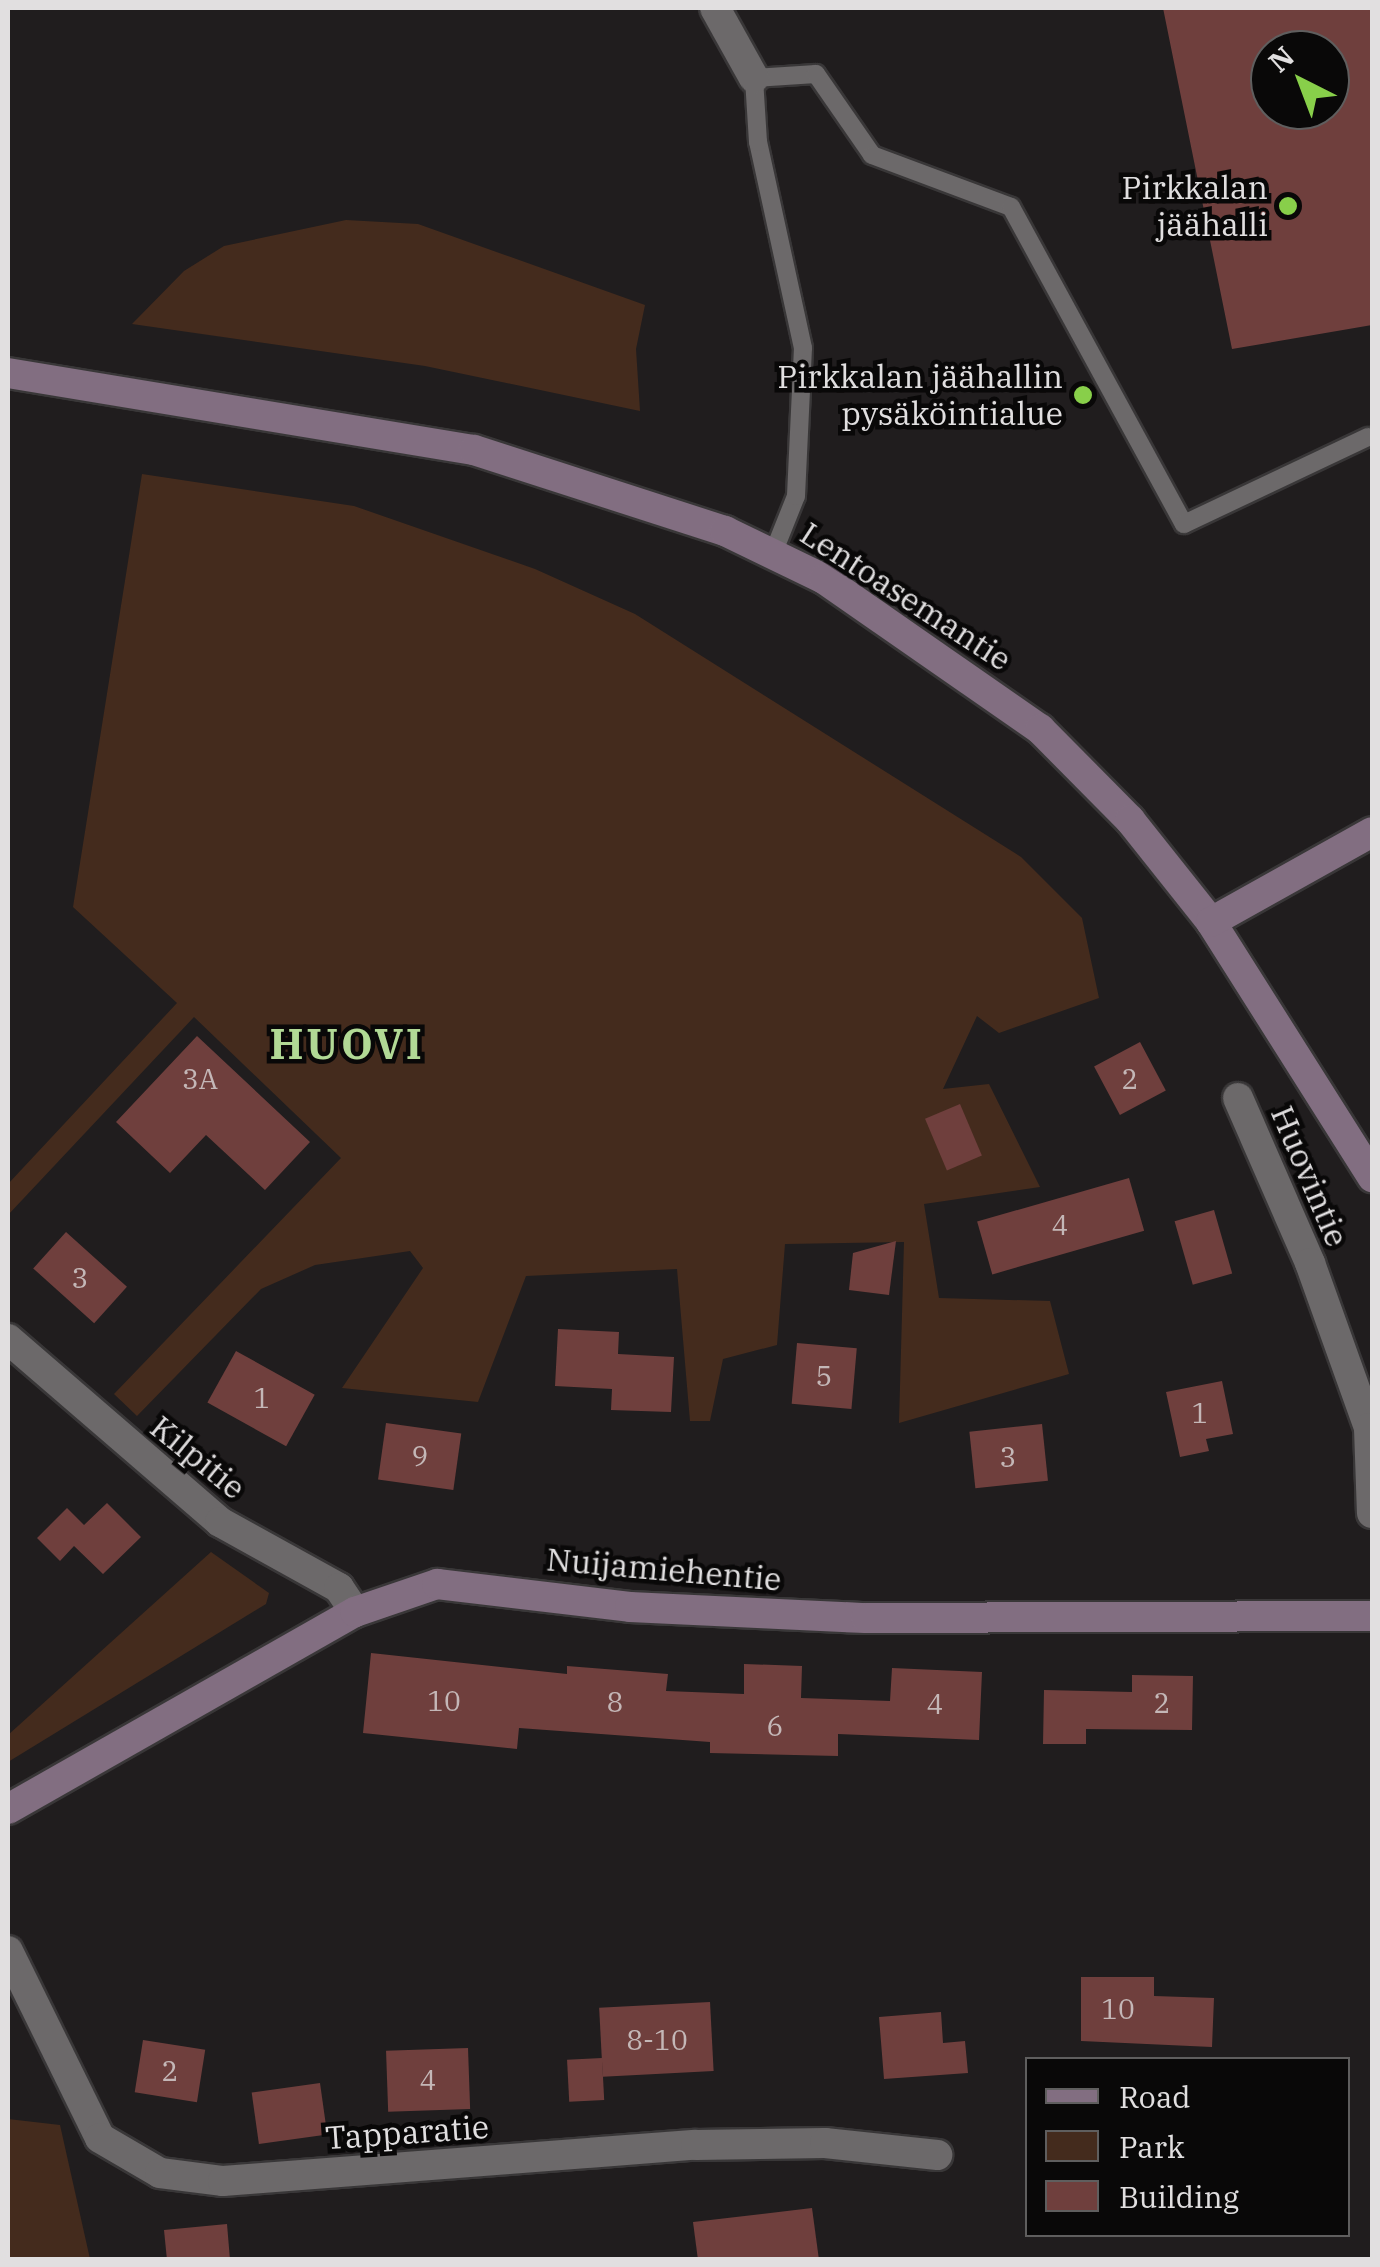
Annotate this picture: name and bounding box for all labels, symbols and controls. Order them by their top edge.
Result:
north arrow [1250,30,1350,130]
text: N [1260,38,1302,80]
place label: Pirkkalan jäähalli [1121,169,1268,244]
marker: Pirkkalan jäähalli [1277,195,1299,217]
place label: Pirkkalan jäähallin pysäköintialue [777,358,1063,433]
marker: Pirkkalan jäähallin pysäköintialue [1072,384,1094,406]
street label: Lentoasemantie [793,514,1019,678]
district label: HUOVI [270,1019,424,1069]
house number: 3A [182,1062,218,1096]
house number: 2 [1122,1062,1138,1096]
street label: Huovintie [1263,1100,1357,1252]
house number: 4 [1052,1208,1068,1242]
house number: 3 [72,1261,88,1295]
house number: 5 [816,1359,832,1393]
house number: 1 [254,1381,270,1415]
house number: 1 [1192,1396,1208,1430]
street label: Kilpitie [143,1407,253,1507]
house number: 9 [412,1439,428,1473]
house number: 3 [1000,1440,1016,1474]
street label: Nuijamiehentie [545,1540,783,1598]
house number: 10 [427,1684,461,1718]
house number: 8 [607,1685,623,1719]
house number: 2 [1154,1686,1170,1720]
house number: 4 [927,1687,943,1721]
house number: 6 [767,1709,783,1743]
house number: 10 [1101,1992,1135,2026]
house number: 8-10 [626,2023,688,2057]
house number: 2 [162,2054,178,2088]
legend [1025,2057,1350,2237]
house number: 4 [420,2063,436,2097]
text: Road [1119,2077,1191,2116]
street label: Tapparatie [324,2107,490,2157]
text: Park [1119,2127,1185,2166]
text: Building [1119,2177,1239,2216]

